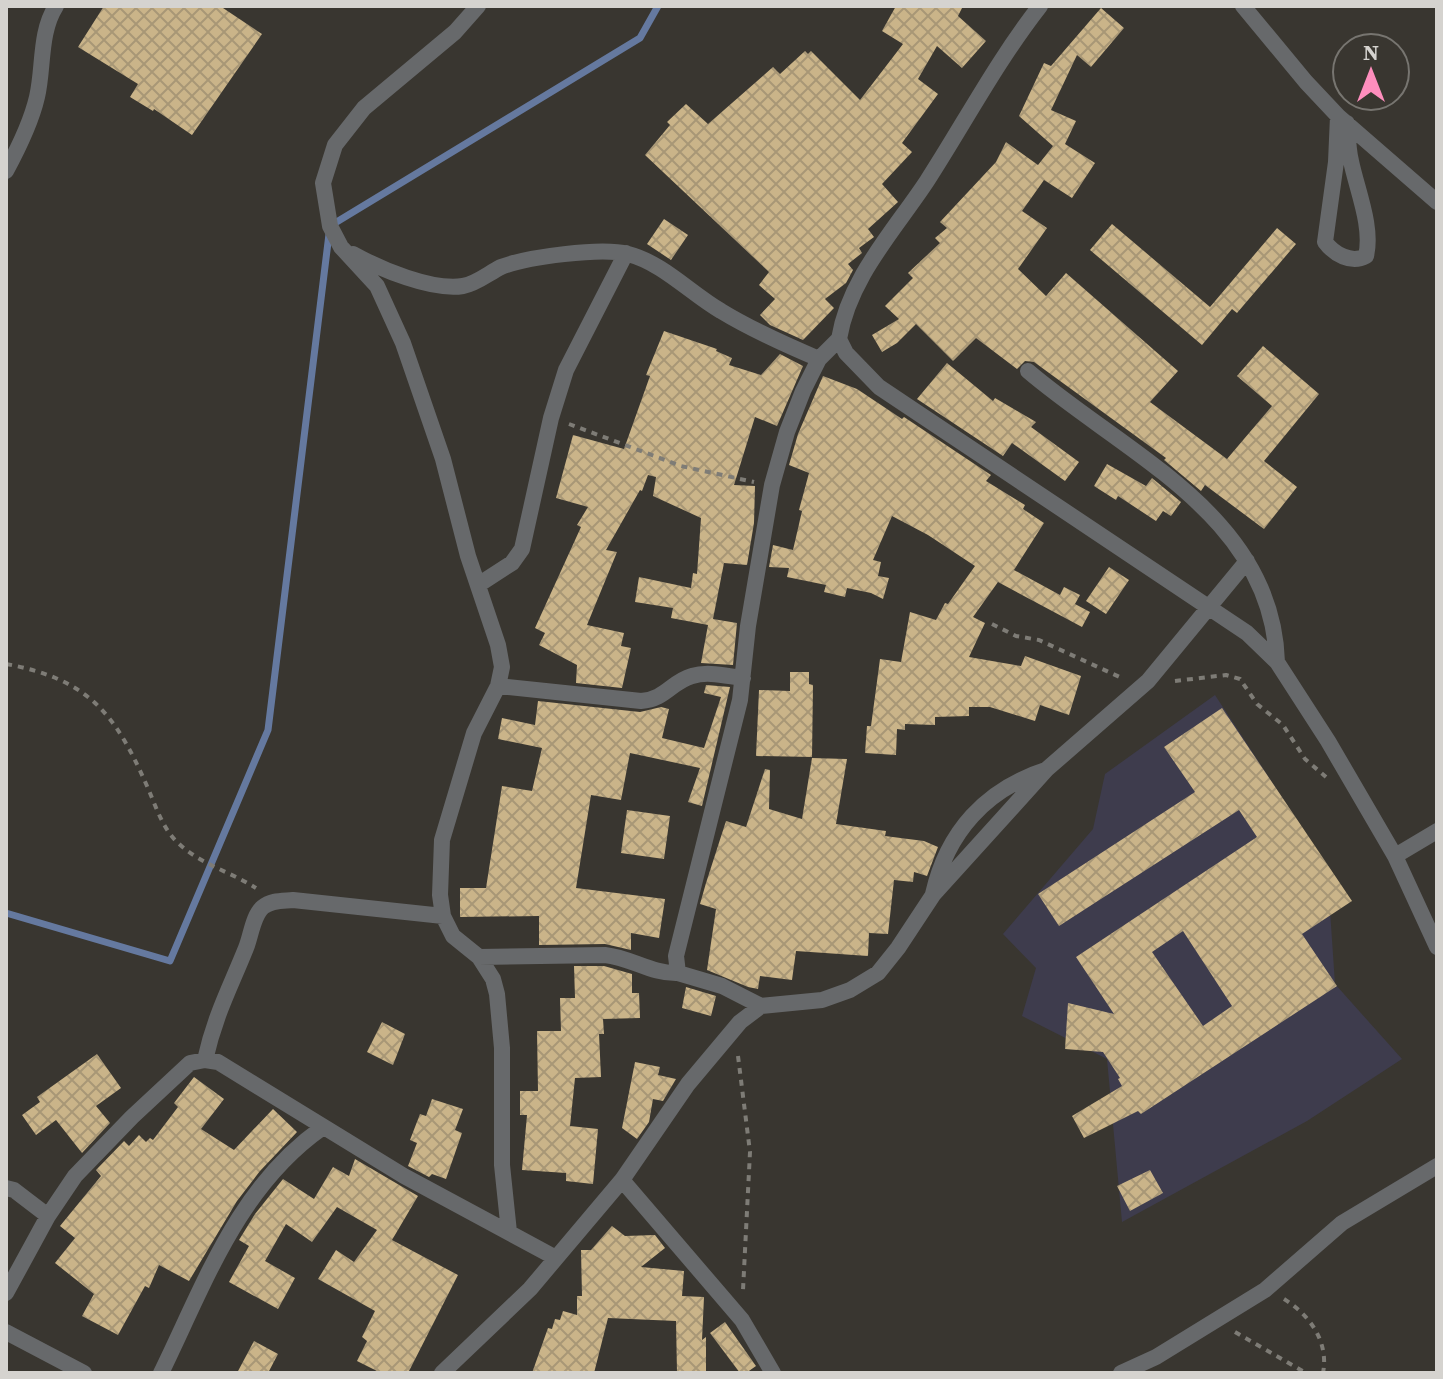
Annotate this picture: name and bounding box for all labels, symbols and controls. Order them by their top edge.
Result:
north arrow [1331,32,1411,112]
text: N [1363,37,1379,67]

